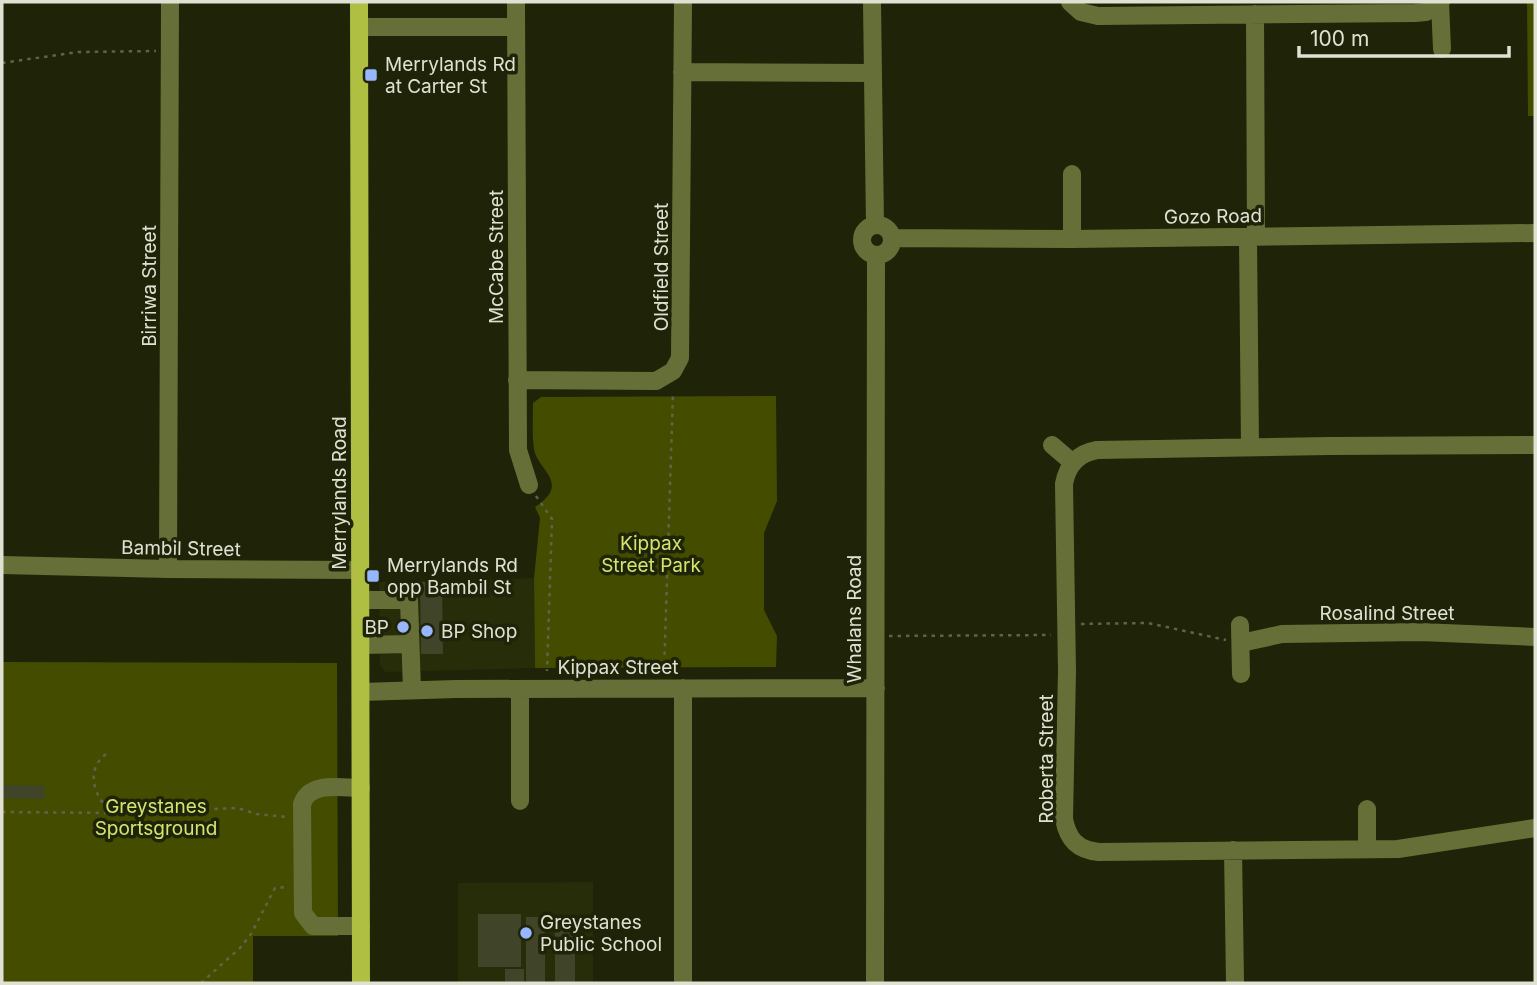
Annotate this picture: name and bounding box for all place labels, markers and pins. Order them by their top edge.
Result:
place label: Merrylands Rd at Carter St [385,53,516,98]
marker: Merrylands Rd at Carter St [363,67,379,83]
place label: Merrylands Rd opp Bambil St [387,554,518,599]
marker: Merrylands Rd opp Bambil St [365,568,381,584]
place label: BP [364,616,389,639]
marker: BP [395,619,411,635]
place label: BP Shop [441,620,517,643]
marker: BP Shop [419,623,435,639]
place label: Greystanes Public School [540,911,662,956]
marker: Greystanes Public School [518,925,534,941]

